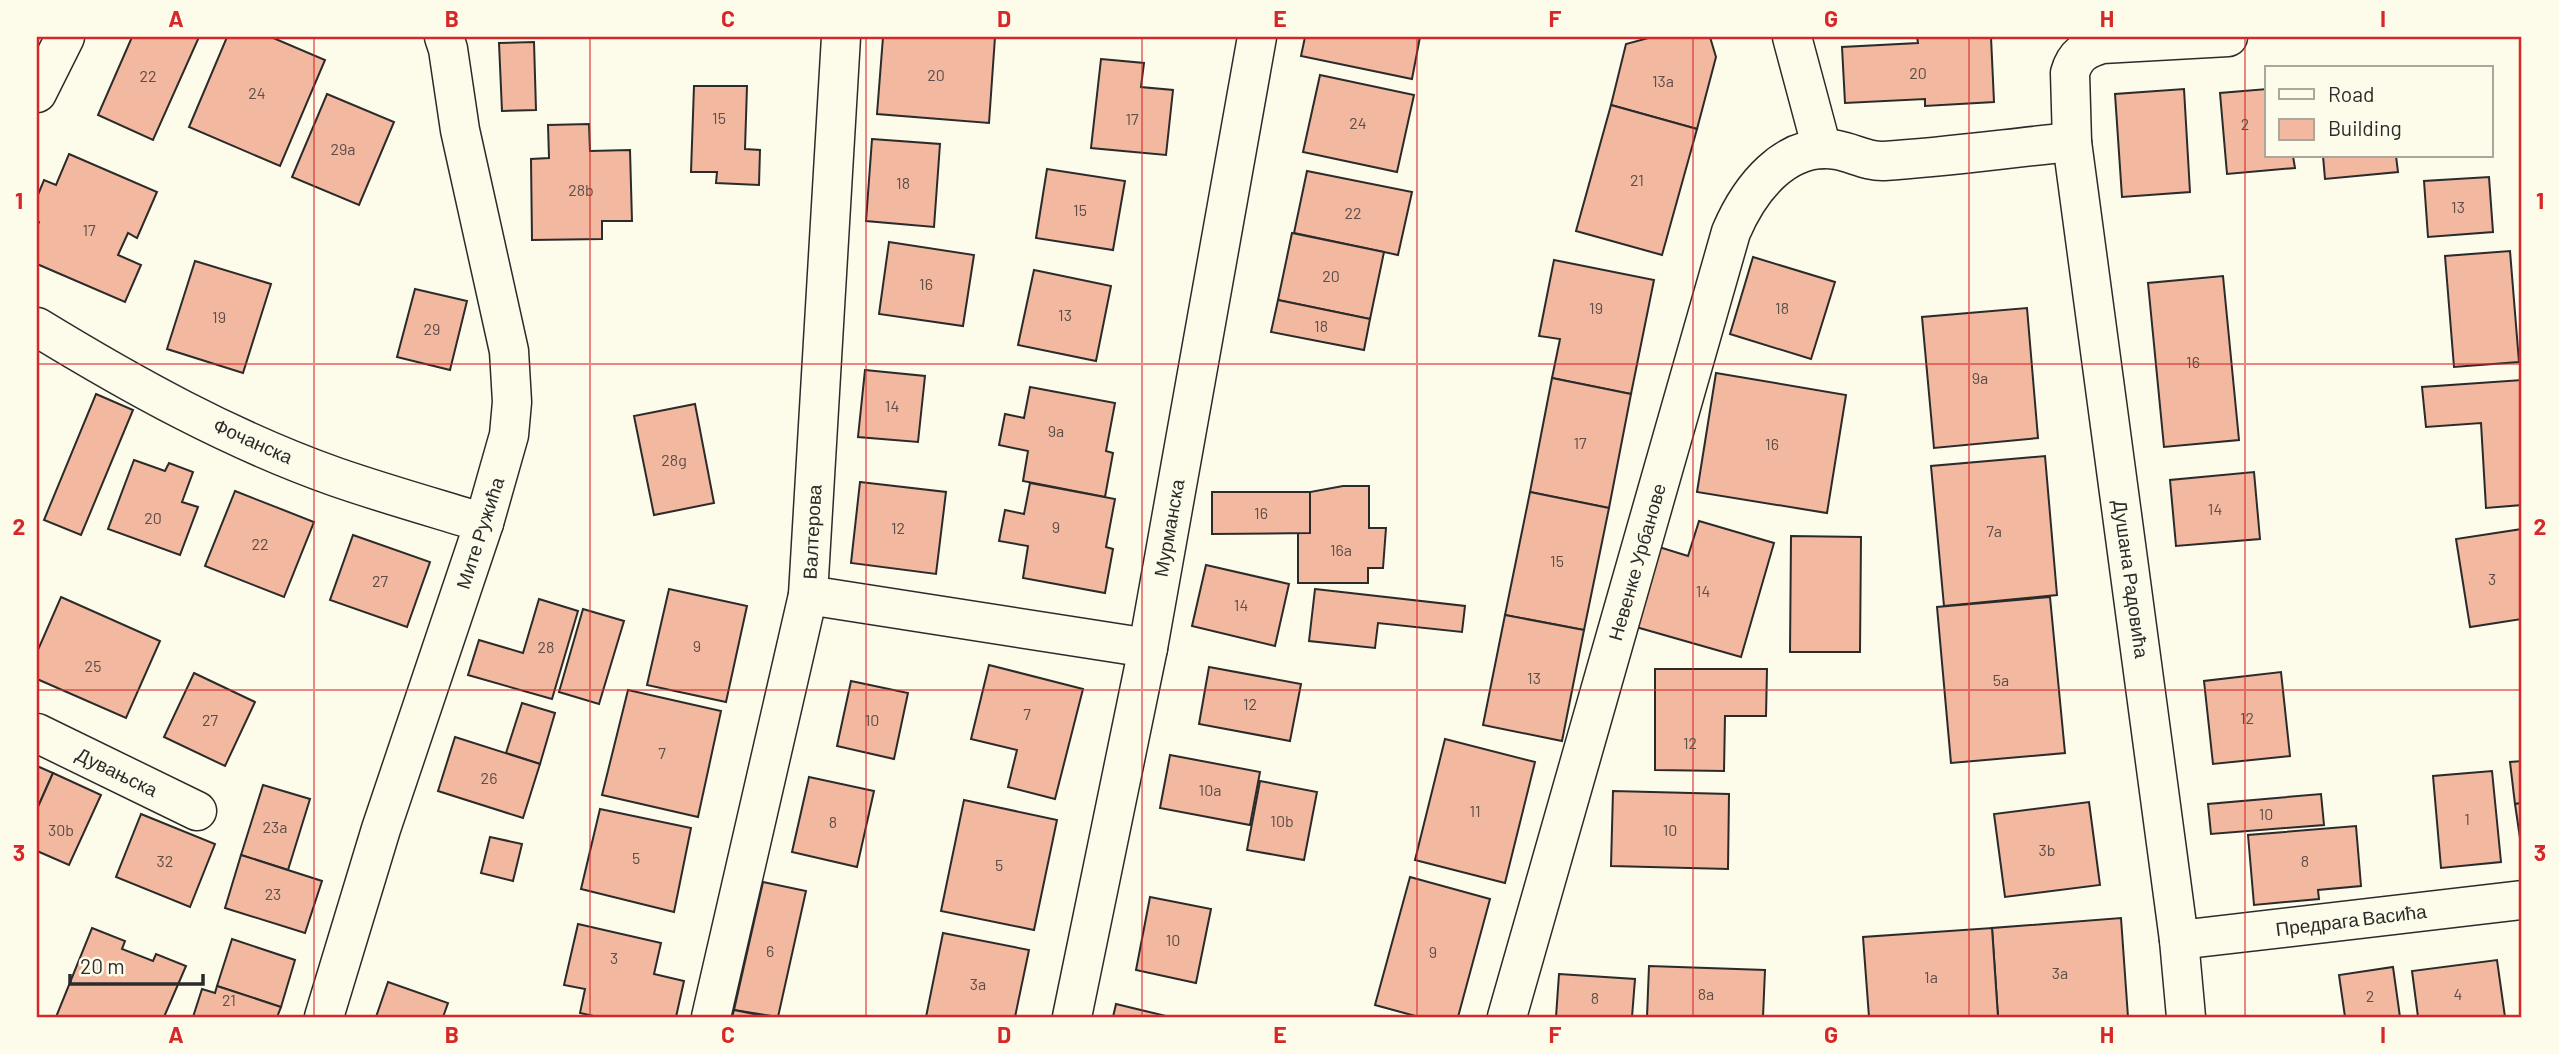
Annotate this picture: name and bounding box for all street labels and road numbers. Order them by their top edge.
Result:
street label: Фочанска [210,413,297,468]
street label: Мите Ружића [451,474,509,592]
street label: Мурманска [1149,477,1188,579]
street label: Невенке Урбанове [1603,481,1670,643]
street label: Валтерова [798,484,825,580]
street label: Душана Радовића [2109,498,2154,660]
street label: Дувањска [73,742,162,801]
street label: Предрага Васића [2274,899,2428,940]

